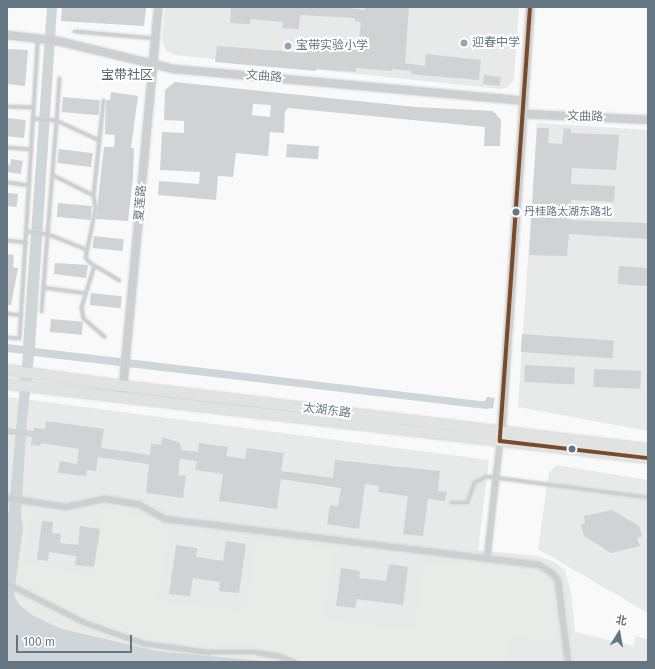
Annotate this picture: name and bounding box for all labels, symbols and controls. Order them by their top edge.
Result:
place label: 迎春中学 [472,36,520,50]
marker: 迎春中学 [459,38,469,48]
place label: 宝带实验小学 [296,39,368,53]
marker: 宝带实验小学 [283,41,293,51]
district label: 宝带社区 [101,67,153,83]
street label: 文曲路 [245,68,283,86]
street label: 文曲路 [567,109,603,125]
street label: 夏莲路 [132,184,150,222]
place label: 丹桂路太湖东路北 [524,205,612,219]
marker: 丹桂路太湖东路北 [511,207,521,217]
street label: 太湖东路 [302,401,352,421]
unlabelled marker [567,444,577,454]
north arrow [599,613,639,653]
text: 北 [615,613,628,628]
scale bar [18,627,134,653]
text: 100 m [23,635,55,649]

